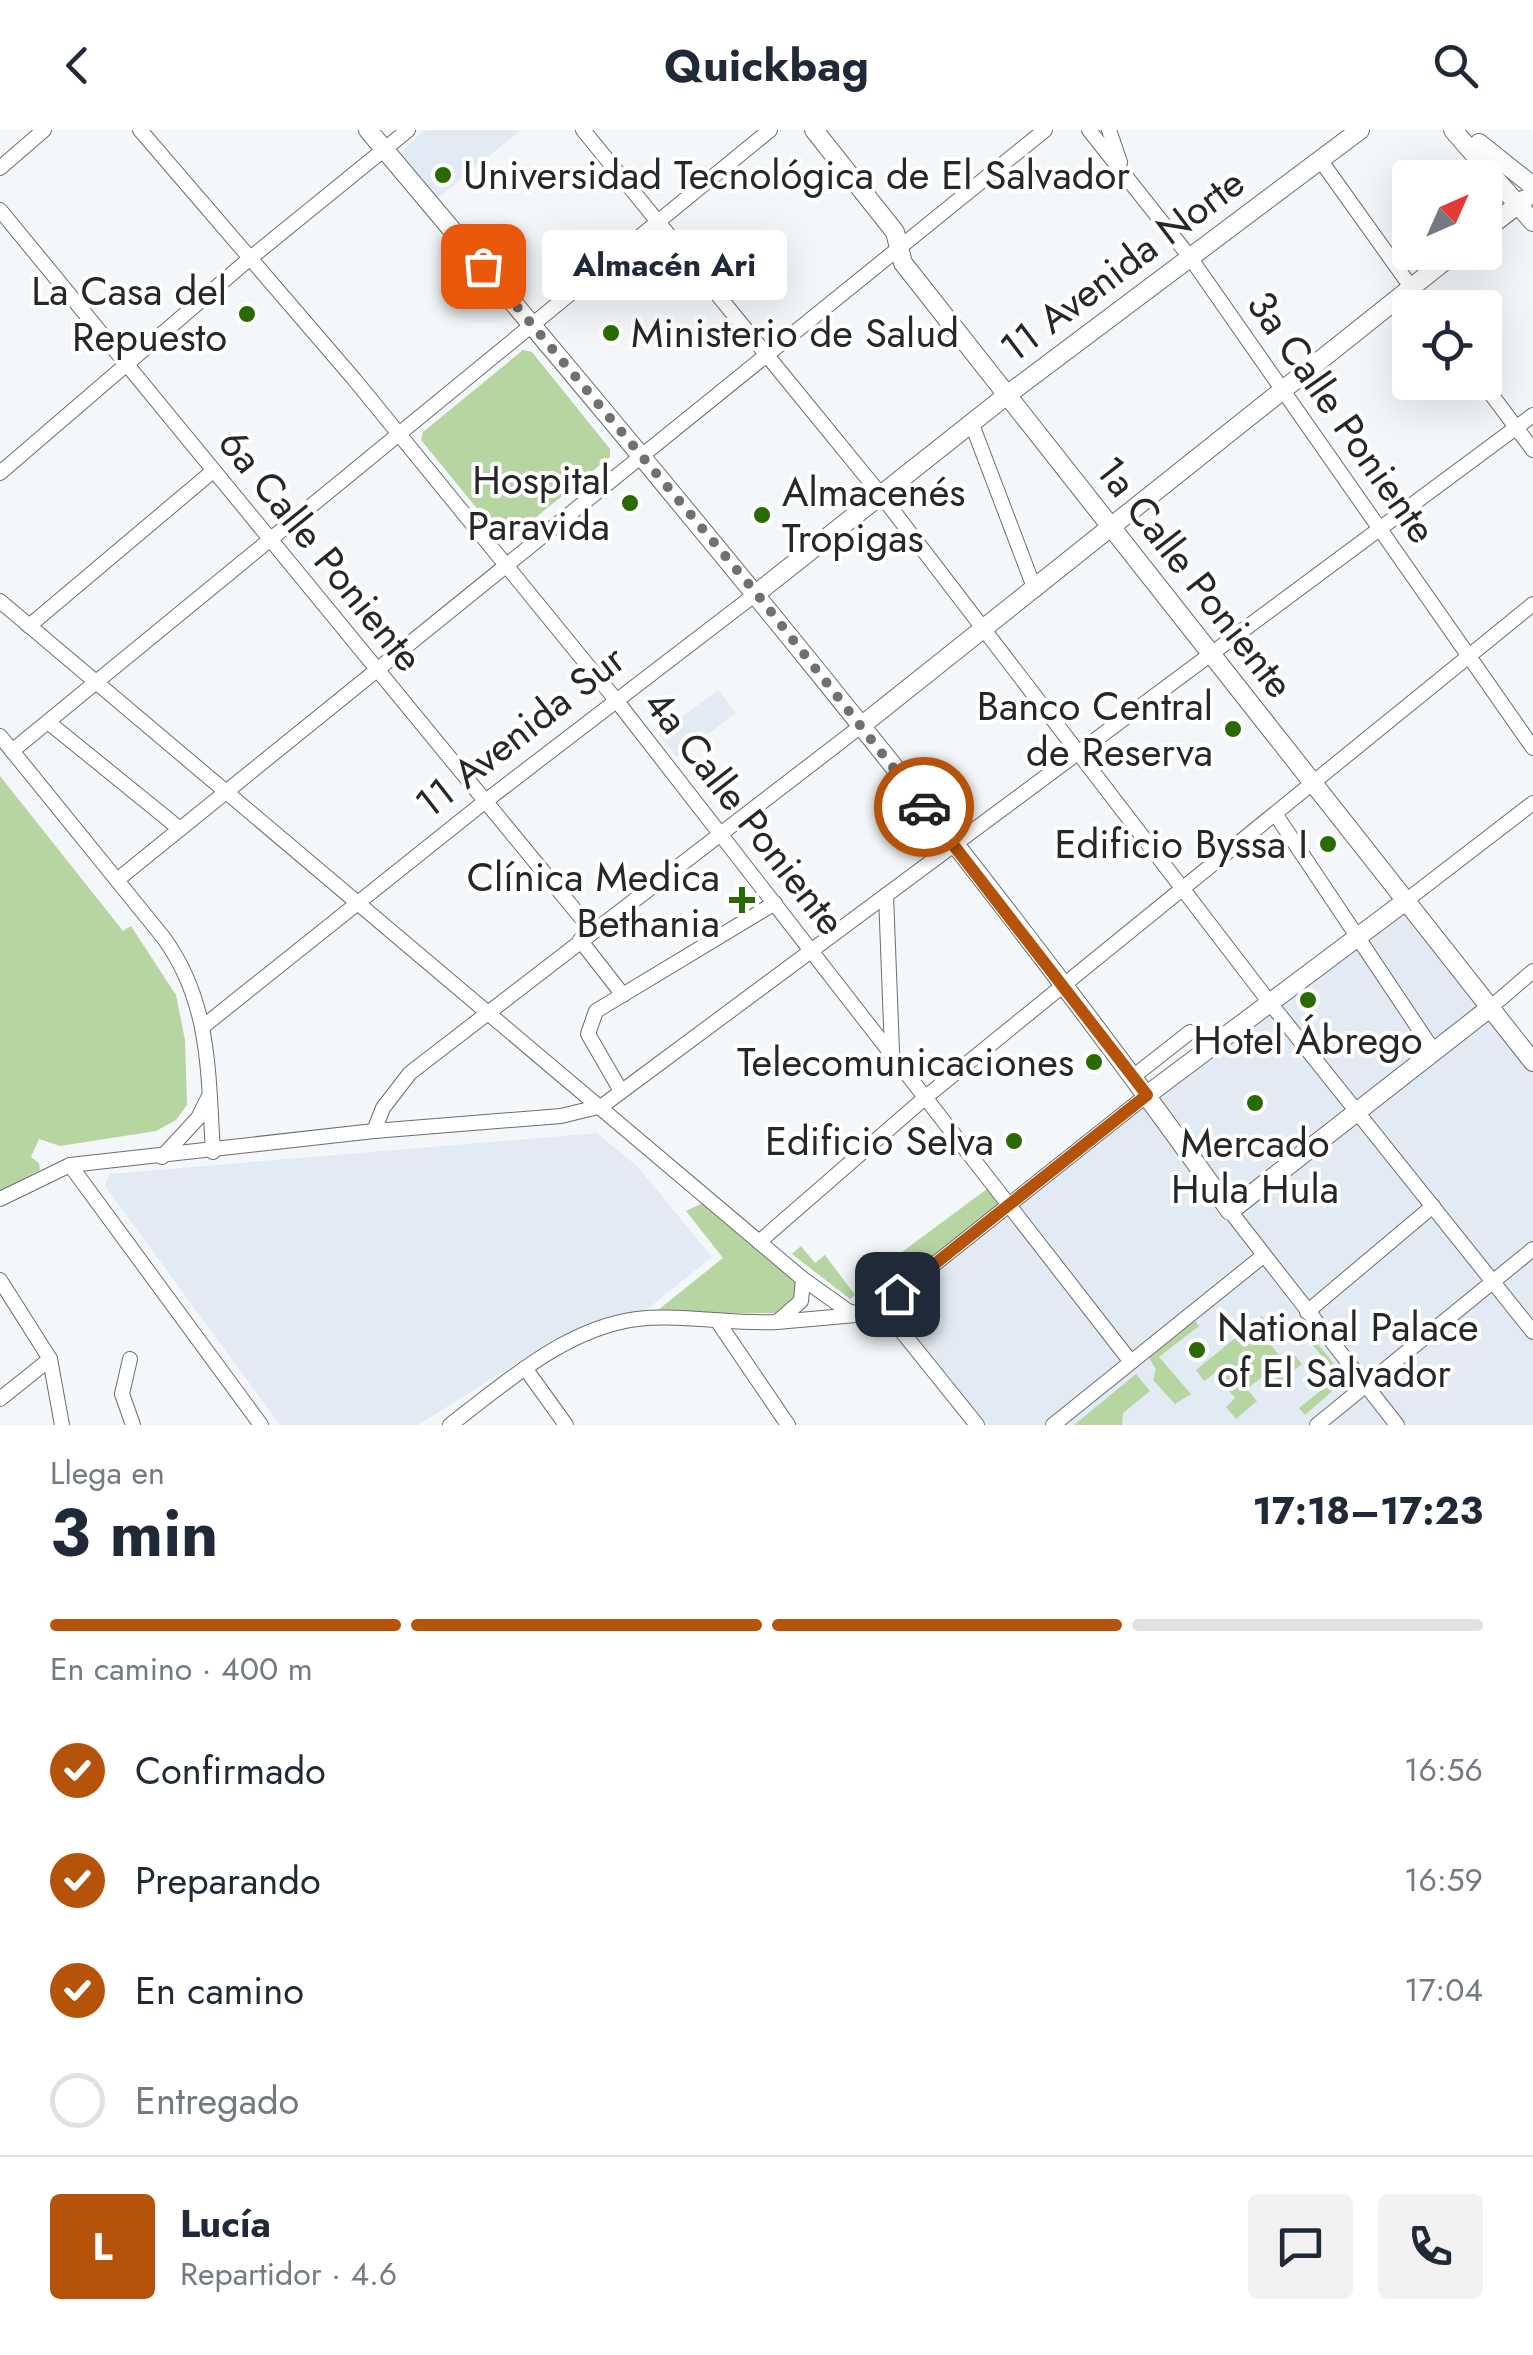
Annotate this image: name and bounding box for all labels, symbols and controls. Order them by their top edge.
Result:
text: Quickbag [664,33,869,98]
icon: back [50,38,105,93]
icon: search [1428,38,1483,93]
place label: Universidad Tecnológica de El Salvador [463,146,1130,204]
street label: 11 Avenida Norte [988,154,1256,376]
north arrow [1392,160,1502,270]
map controls [1392,160,1502,400]
marker: Universidad Tecnológica de El Salvador [432,164,454,186]
pin [441,224,526,309]
callout: Almacén Ari [543,231,788,301]
icon: bag [456,239,511,294]
text: Almacén Ari [573,242,756,288]
place label: La Casa del Repuesto [31,262,227,366]
street label: 3a Calle Poniente [1233,279,1451,555]
button: locate [1392,290,1502,400]
marker: La Casa del Repuesto [236,303,258,325]
place label: Ministerio de Salud [631,304,959,362]
marker: Ministerio de Salud [600,322,622,344]
street label: 6a Calle Poniente [205,416,437,684]
street label: 1a Calle Poniente [1082,444,1308,710]
place label: Hospital Paravida [467,451,610,555]
place label: Almacenés Tropigas [782,463,965,567]
marker: Hospital Paravida [619,492,641,514]
marker: Almacenés Tropigas [751,504,773,526]
street label: 11 Avenida Sur [403,630,637,831]
street label: 4a Calle Poniente [630,677,860,947]
place label: Banco Central de Reserva [977,677,1213,781]
marker: Banco Central de Reserva [1222,718,1244,740]
courier [874,757,974,857]
icon: car [897,780,952,835]
place label: Edificio Byssa I [1054,815,1308,873]
marker: Edificio Byssa I [1317,833,1339,855]
place label: Clínica Medica Bethania [467,848,720,952]
marker: Clínica Medica Bethania [729,887,755,913]
marker: Hotel Ábrego [1297,989,1319,1011]
place label: Hotel Ábrego [1193,1011,1423,1069]
place label: Telecomunicaciones [737,1033,1074,1091]
marker: Telecomunicaciones [1083,1051,1105,1073]
marker: Mercado Hula Hula [1244,1092,1266,1114]
place label: Edificio Selva [765,1112,994,1170]
place label: Mercado Hula Hula [1171,1114,1339,1218]
marker: Edificio Selva [1003,1130,1025,1152]
pin [855,1252,940,1337]
icon: home [870,1267,925,1322]
place label: National Palace of El Salvador [1217,1298,1479,1402]
marker: National Palace of El Salvador [1186,1339,1208,1361]
text: Llega en [50,1450,165,1496]
text: 17:18–17:23 [1253,1483,1483,1538]
text: 3 min [50,1486,218,1580]
text: En camino · 400 m [50,1646,313,1692]
icon: check [50,1743,105,1798]
text: Confirmado [135,1743,326,1798]
text: 16:56 [1404,1747,1483,1793]
icon: check [50,1853,105,1908]
text: Preparando [135,1853,321,1908]
text: 16:59 [1404,1857,1483,1903]
icon: check [50,1963,105,2018]
text: En camino [135,1963,304,2018]
text: 17:04 [1404,1967,1483,2013]
text: Entregado [135,2073,299,2128]
button: chat [1248,2194,1353,2299]
button: phone [1378,2194,1483,2299]
text: Lucía [180,2196,271,2251]
text: L [92,2219,113,2274]
text: Repartidor · 4.6 [180,2251,397,2297]

